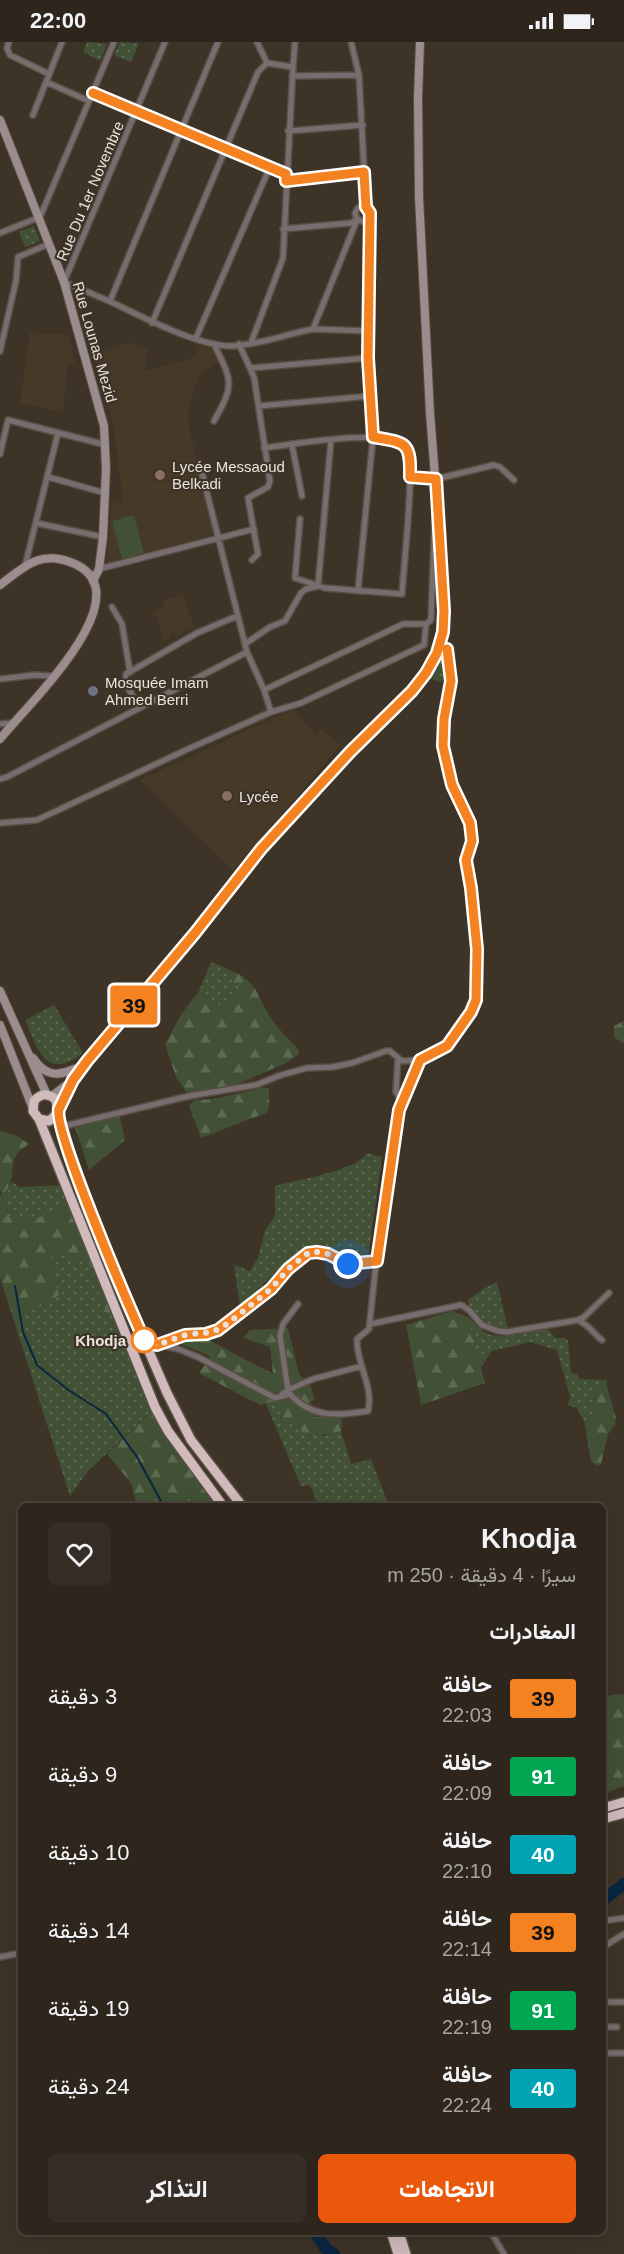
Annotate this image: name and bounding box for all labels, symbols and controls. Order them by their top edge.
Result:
text: 22:00 [30,8,86,33]
street label: Rue Du 1er Novembre [53,119,127,263]
street label: Rue Lounas Mezid [70,280,120,404]
place label: Lycée Messaoud Belkadi [172,458,285,492]
marker: Lycée Messaoud Belkadi [153,468,167,482]
place label: Mosquée Imam Ahmed Berri [105,674,208,708]
marker: Mosquée Imam Ahmed Berri [86,684,100,698]
place label: Lycée [239,788,278,805]
marker: Lycée [220,789,234,803]
line badge: 39 [107,986,161,1024]
text: 39 [122,994,146,1017]
your location [333,1249,363,1279]
marker: Khodja [131,1327,157,1353]
place label: Khodja [75,1332,127,1349]
button: heart [48,1523,111,1586]
text: Khodja [481,1523,576,1554]
text: سيرًا · 4 دقيقة · 250 m [387,1564,576,1586]
text: المغادرات [490,1619,576,1644]
text: حافلة [442,1672,492,1697]
text: 3 دقيقة [48,1684,117,1709]
text: 39 [531,1687,555,1710]
text: 22:03 [442,1704,492,1726]
text: حافلة [442,1750,492,1775]
text: 9 دقيقة [48,1762,117,1787]
text: 91 [531,1765,555,1788]
text: 22:09 [442,1782,492,1804]
text: حافلة [442,1828,492,1853]
text: 10 دقيقة [48,1840,130,1865]
text: 40 [531,1843,555,1866]
text: 22:10 [442,1860,492,1882]
text: حافلة [442,1906,492,1931]
text: 14 دقيقة [48,1918,130,1943]
text: 39 [531,1921,555,1944]
text: 22:14 [442,1938,492,1960]
text: حافلة [442,1984,492,2009]
text: 19 دقيقة [48,1996,130,2021]
text: 91 [531,1999,555,2022]
text: 22:19 [442,2016,492,2038]
text: حافلة [442,2062,492,2087]
text: 24 دقيقة [48,2074,130,2099]
text: 40 [531,2077,555,2100]
text: 22:24 [442,2094,492,2116]
button: التذاكر [48,2154,306,2223]
button: الاتجاهات [318,2154,576,2223]

